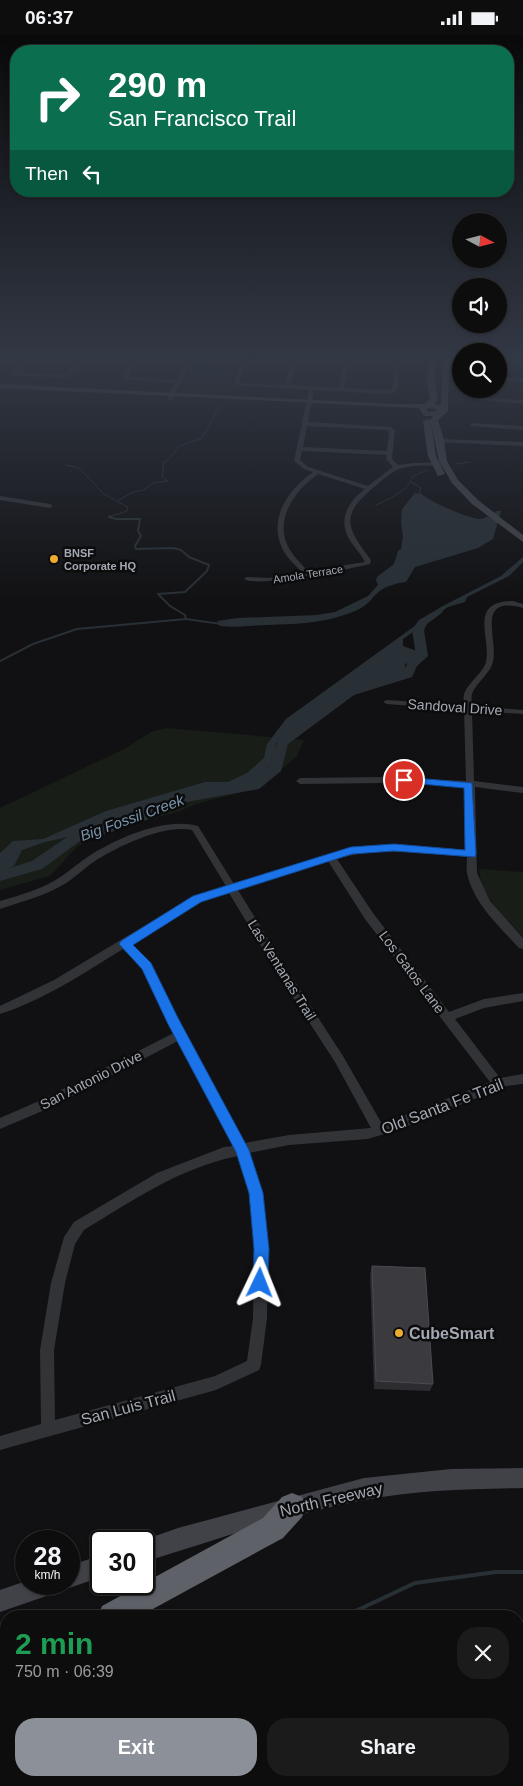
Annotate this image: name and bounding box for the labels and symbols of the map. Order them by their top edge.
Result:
north arrow [452,213,508,267]
place label: BNSF Corporate HQ [64,547,137,572]
marker: BNSF Corporate HQ [48,553,60,565]
street label: Amola Terrace [272,563,344,585]
street label: Sandoval Drive [407,696,503,718]
pin [383,759,425,801]
water label: Big Fossil Creek [78,790,187,844]
street label: Las Ventanas Trail [245,917,319,1023]
street label: Los Gatos Lane [376,928,448,1016]
street label: San Antonio Drive [37,1047,145,1113]
street label: Old Santa Fe Trail [379,1075,505,1138]
position arrow [233,1256,285,1308]
place label: CubeSmart [409,1325,495,1342]
marker: CubeSmart [393,1327,405,1339]
street label: San Luis Trail [79,1387,177,1428]
street label: North Freeway [278,1479,384,1520]
speed limit sign: 30 [90,1530,155,1595]

